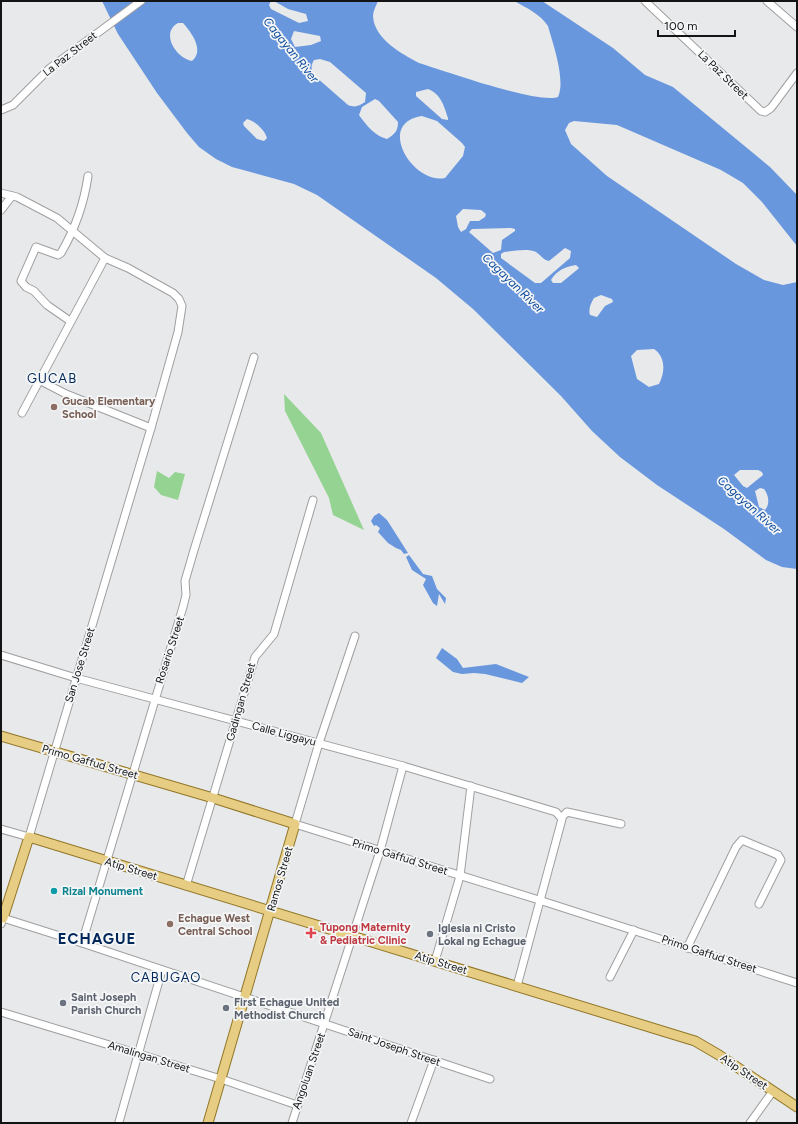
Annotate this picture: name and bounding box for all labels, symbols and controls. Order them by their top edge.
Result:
scale bar [658,12,735,38]
water label: Cagayan River [260,15,322,86]
text: 100 m [664,19,698,33]
street label: La Paz Street [40,29,100,79]
street label: La Paz Street [695,48,751,102]
water label: Cagayan River [479,250,547,316]
district label: GUCAB [27,371,77,386]
place label: Gucab Elementary School [62,395,156,421]
marker: Gucab Elementary School [49,402,59,412]
water label: Cagayan River [715,473,784,537]
street label: Rosario Street [153,615,187,685]
street label: San Jose Street [62,626,98,704]
street label: Gadingan Street [224,661,258,743]
street label: Calle Liggayu [251,719,317,749]
street label: Primo Gaffud Street [41,742,139,782]
street label: Primo Gaffud Street [351,836,449,878]
street label: Ramos Street [265,845,295,913]
street label: Atip Street [103,855,159,883]
place label: Rizal Monument [62,885,144,898]
marker: Rizal Monument [49,886,59,896]
place label: Echague West Central School [178,912,253,938]
marker: Echague West Central School [165,919,175,929]
place label: Tupong Maternity & Pediatric Clinic [320,921,411,947]
place label: Iglesia ni Cristo Lokal ng Echague [438,922,526,948]
marker: Tupong Maternity & Pediatric Clinic [305,927,317,939]
marker: Iglesia ni Cristo Lokal ng Echague [425,929,435,939]
district label: ECHAGUE [58,930,136,948]
street label: Primo Gaffud Street [660,932,758,976]
street label: Atip Street [413,949,469,977]
district label: CABUGAO [131,970,201,985]
place label: Saint Joseph Parish Church [71,991,141,1017]
place label: First Echague United Methodist Church [234,996,339,1022]
marker: Saint Joseph Parish Church [58,998,68,1008]
marker: First Echague United Methodist Church [221,1003,231,1013]
street label: Saint Joseph Street [346,1025,442,1069]
street label: Angoluan Street [290,1031,328,1111]
street label: Amalingan Street [106,1038,192,1076]
street label: Atip Street [718,1051,770,1093]

